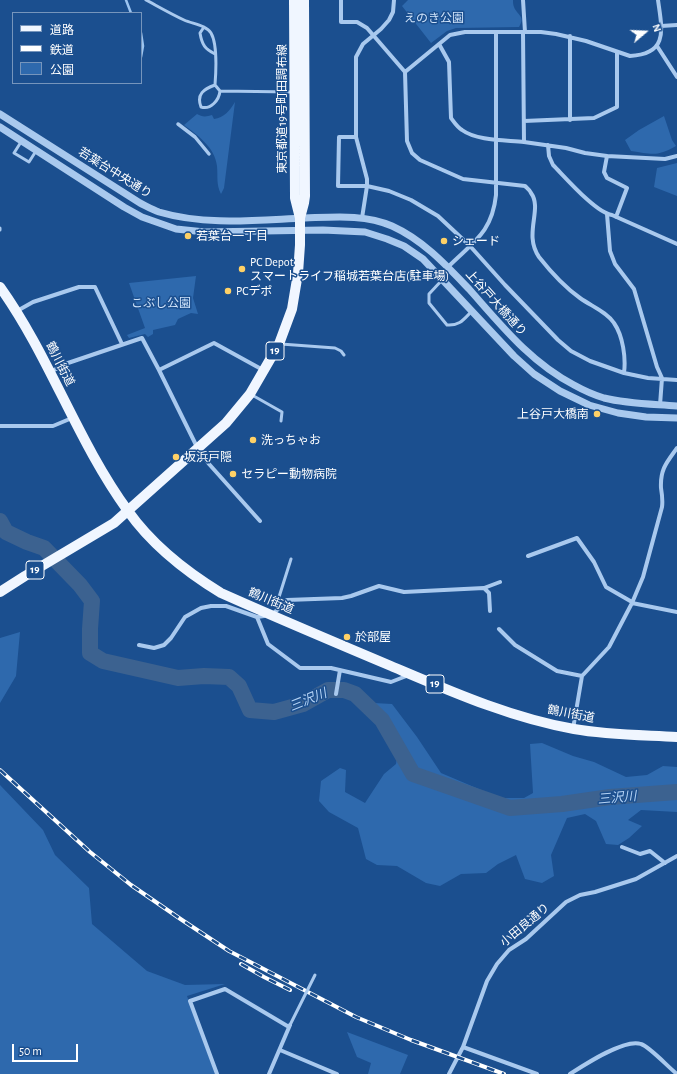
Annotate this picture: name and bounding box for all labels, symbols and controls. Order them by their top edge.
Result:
park label: えのき公園 [404,11,464,25]
legend [12,12,142,84]
north arrow [625,12,665,52]
text: N [650,23,663,33]
text: 道路 [50,24,74,36]
text: 鉄道 [50,44,74,56]
street label: 東京都道19号町田調布線 [275,44,289,174]
text: 公園 [50,64,74,76]
street label: 若葉台中央通り [76,145,154,201]
place label: 若葉台一丁目 [196,229,268,243]
marker: 若葉台一丁目 [183,231,193,241]
place label: シェード [452,234,500,248]
marker: シェード [439,236,449,246]
place label: PC Depot スマートライフ稲城若葉台店(駐車場) [250,255,449,283]
marker: PC Depot スマートライフ稲城若葉台店(駐車場) [237,264,247,274]
street label: 上谷戸大橋通り [463,267,529,339]
place label: PCデポ [236,284,272,298]
marker: PCデポ [223,286,233,296]
park label: こぶし公園 [131,296,191,310]
street label: 鶴川街道 [43,339,77,389]
road number: 19 [266,342,284,360]
place label: 上谷戸大橋南 [517,407,589,421]
marker: 上谷戸大橋南 [592,409,602,419]
place label: 洗っちゃお [261,433,321,447]
marker: 洗っちゃお [248,435,258,445]
place label: 坂浜戸隠 [184,450,232,464]
marker: 坂浜戸隠 [171,452,181,462]
place label: セラピー動物病院 [241,467,337,481]
marker: セラピー動物病院 [228,469,238,479]
road number: 19 [26,561,44,579]
street label: 鶴川街道 [246,585,296,617]
place label: 於部屋 [355,630,391,644]
marker: 於部屋 [342,632,352,642]
road number: 19 [426,675,444,693]
water label: 三沢川 [287,685,329,715]
street label: 鶴川街道 [546,702,596,726]
water label: 三沢川 [597,789,637,807]
street label: 小田良通り [497,900,553,950]
scale bar [14,1036,80,1062]
text: 50 m [19,1045,42,1057]

